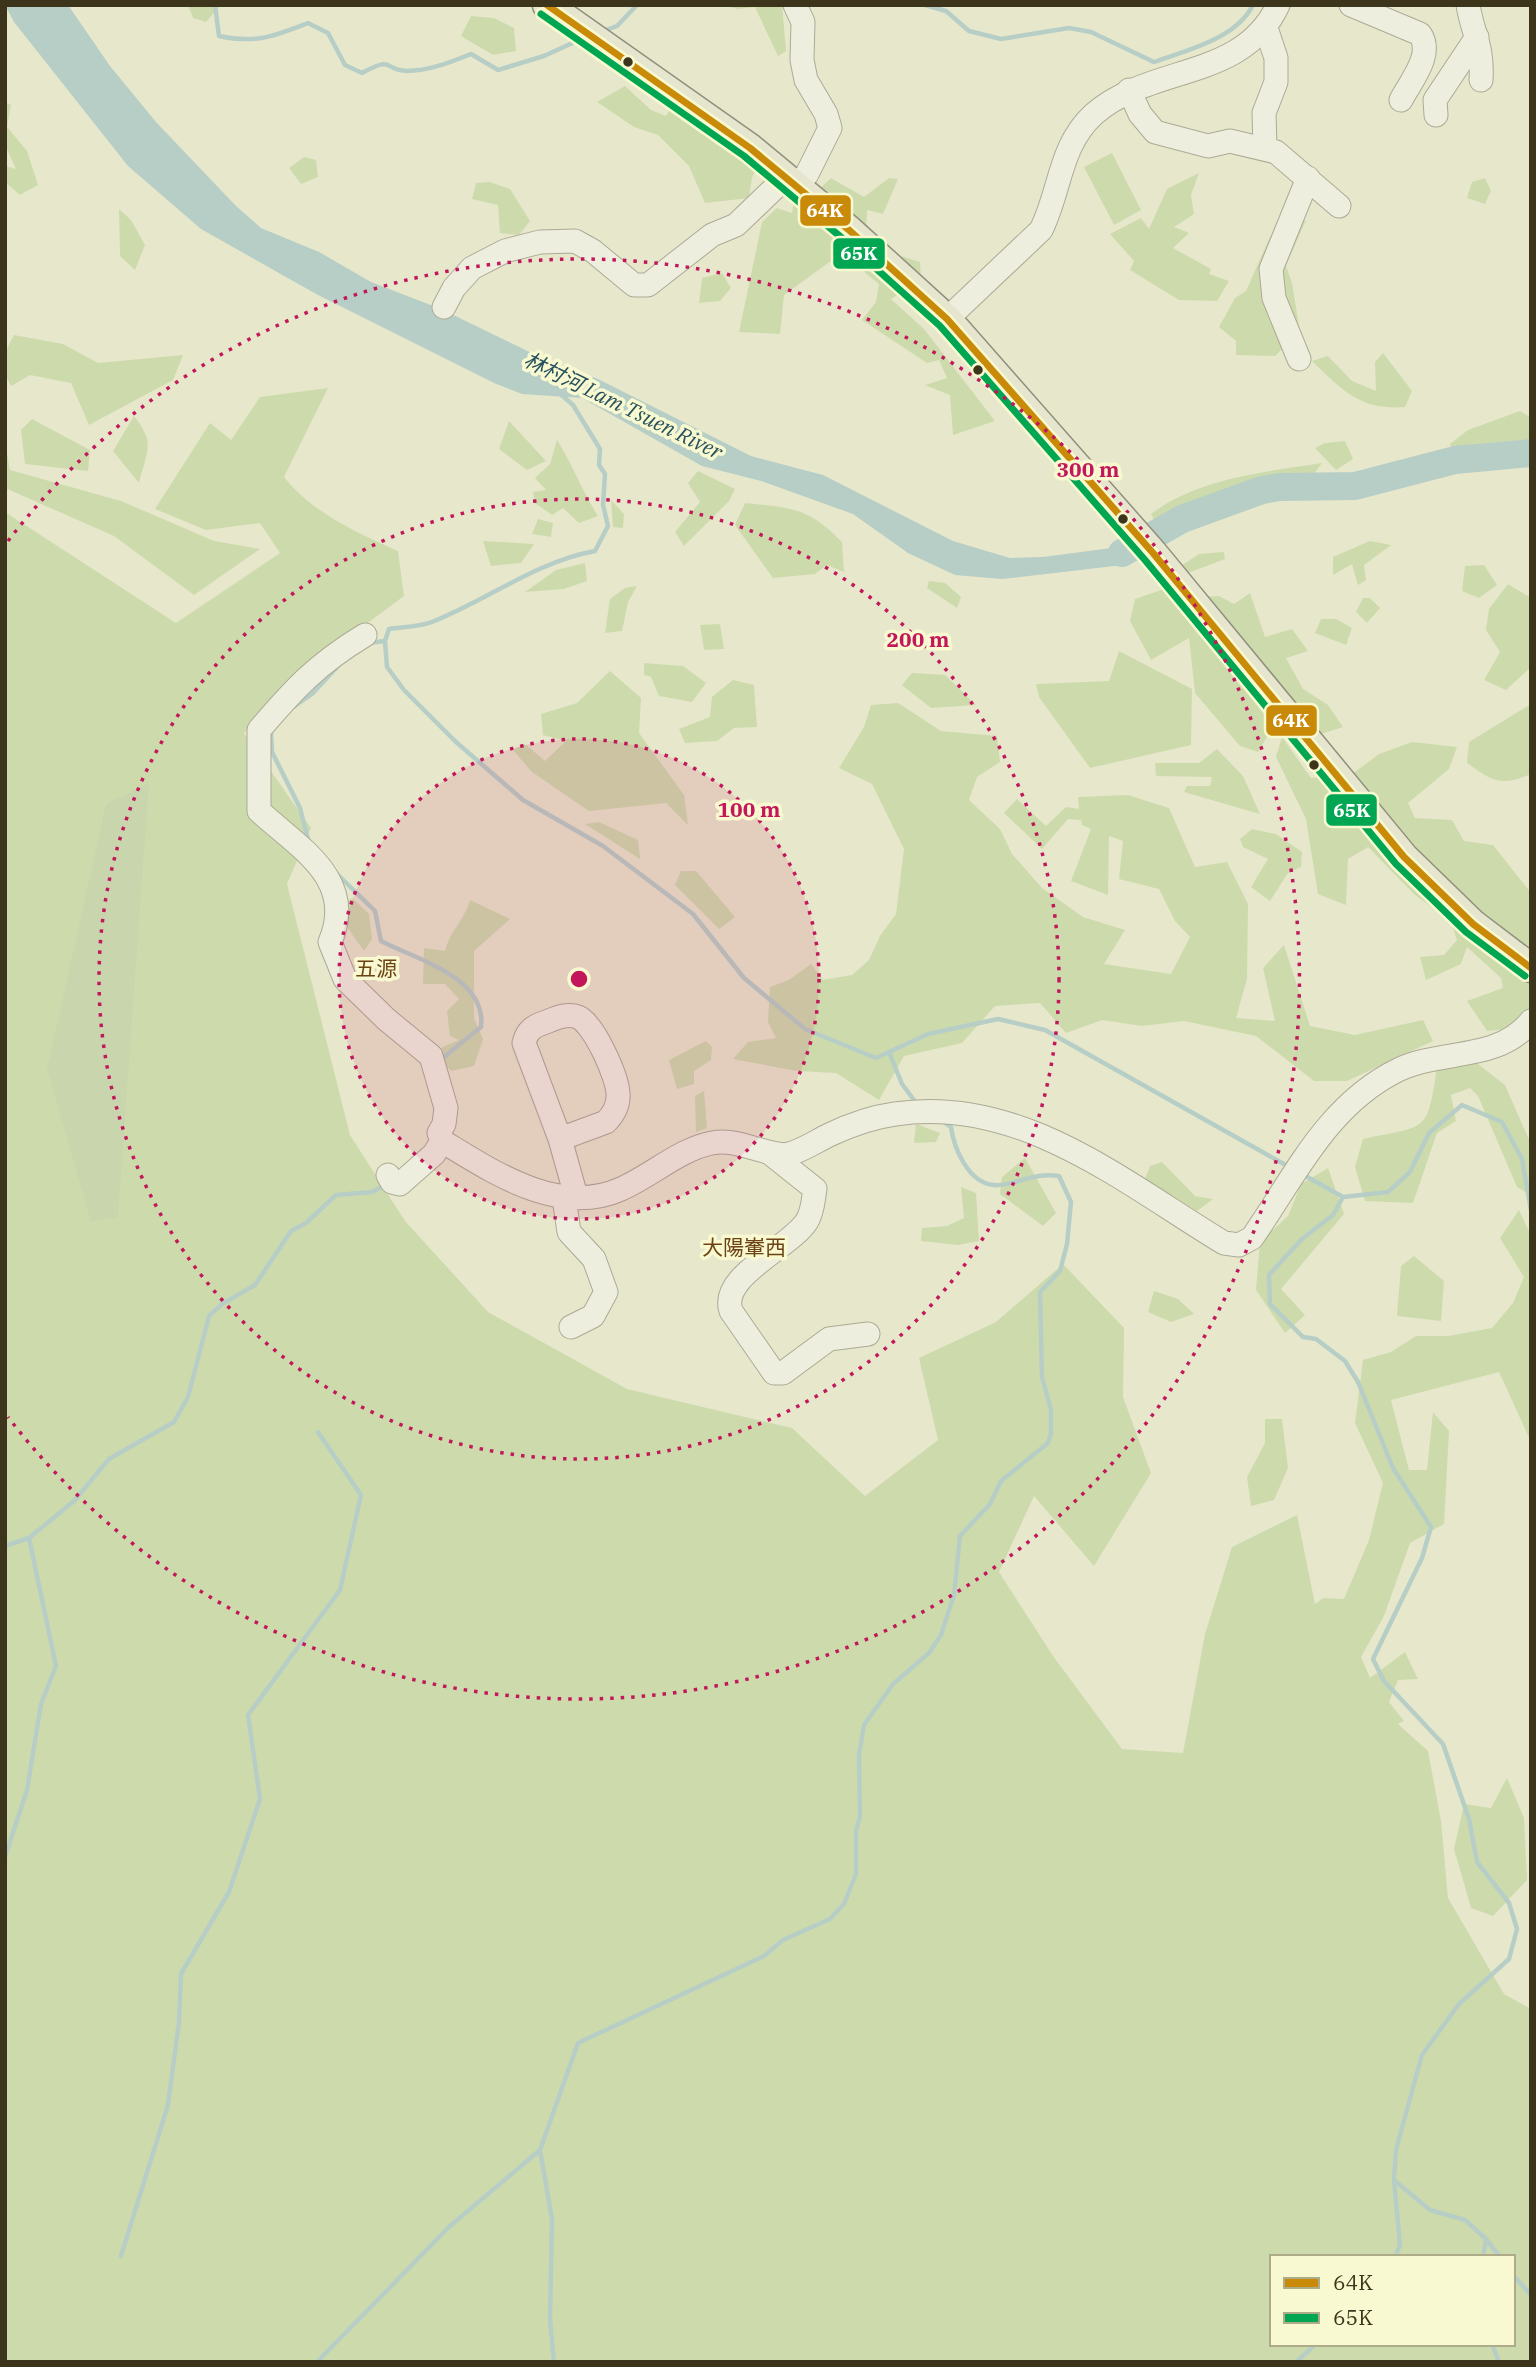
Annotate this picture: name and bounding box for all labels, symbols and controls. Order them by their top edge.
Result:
unlabelled marker [621,55,635,69]
line badge: 64K [799,194,852,227]
text: 64K [806,198,844,222]
line badge: 65K [832,237,886,270]
text: 65K [840,241,878,265]
water label: 林村河 Lam Tsuen River [520,345,728,466]
unlabelled marker [971,363,985,377]
text: 300 m [1056,455,1120,483]
unlabelled marker [1116,512,1130,526]
text: 200 m [886,625,950,653]
line badge: 64K [1265,704,1318,737]
text: 64K [1272,708,1310,732]
unlabelled marker [1307,758,1321,772]
line badge: 65K [1325,793,1378,827]
text: 100 m [717,795,781,823]
text: 65K [1333,798,1371,822]
district label: 五源 [355,954,397,982]
centre of rings [567,967,591,991]
district label: 大陽輋西 [702,1233,786,1261]
legend [1270,2255,1515,2346]
text: 64K [1333,2268,1373,2296]
text: 65K [1333,2303,1373,2331]

